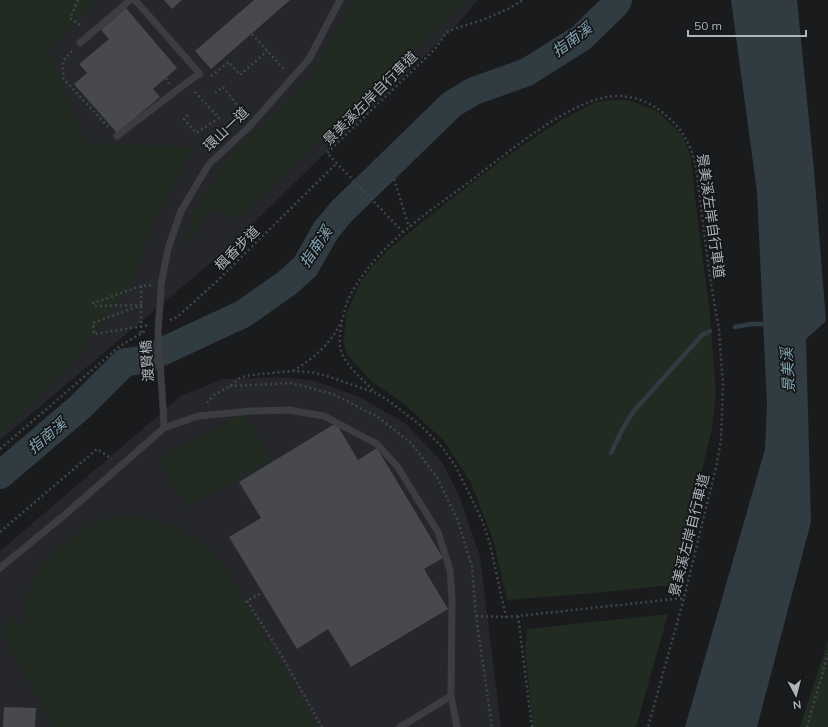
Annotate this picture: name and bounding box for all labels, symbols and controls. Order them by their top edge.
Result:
scale bar [688,12,806,38]
water label: 指南溪 [548,17,597,61]
text: 50 m [694,18,722,33]
street label: 景美溪左岸自行車道 [319,47,421,149]
street label: 環山一道 [200,103,252,155]
street label: 景美溪左岸自行車道 [693,152,729,280]
water label: 指南溪 [295,221,337,271]
street label: 楓香步道 [211,222,263,274]
street label: 渡賢橋 [137,339,157,383]
water label: 景美溪 [777,345,798,393]
water label: 指南溪 [23,413,72,457]
street label: 景美溪左岸自行車道 [665,472,713,598]
north arrow [776,675,816,715]
text: N [792,697,802,712]

